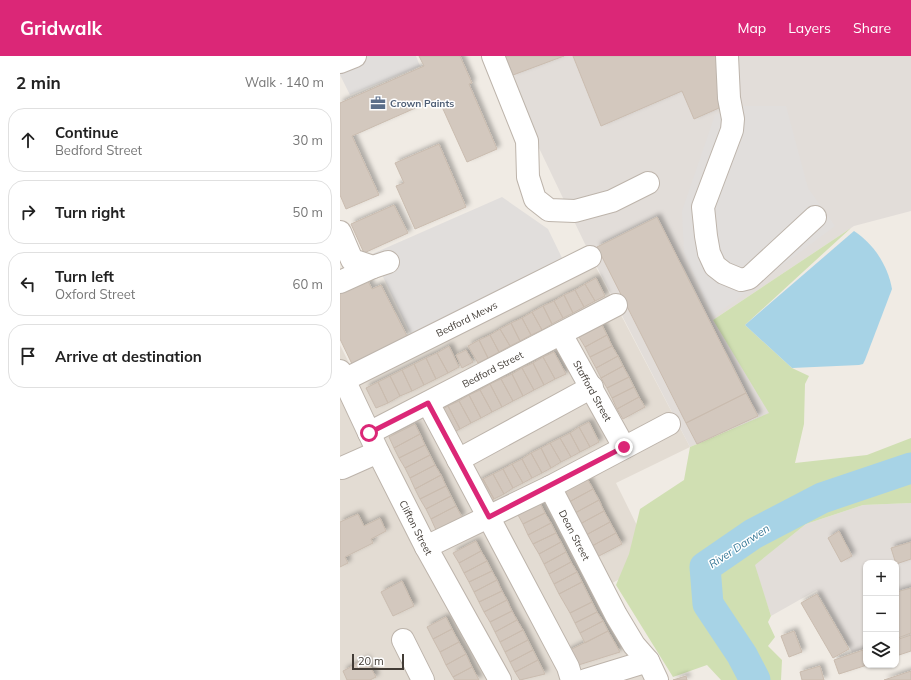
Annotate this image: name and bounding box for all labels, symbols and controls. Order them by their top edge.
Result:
text: Gridwalk [20,16,102,40]
text: Map [737,19,766,37]
text: Layers [788,19,831,37]
text: Share [853,19,891,37]
text: 2 min [16,72,61,93]
text: Walk · 140 m [245,74,324,90]
office icon: Crown Paints [369,94,387,112]
place label: Crown Paints [390,97,454,110]
text: Continue [55,123,118,142]
icon: ahead [17,129,39,151]
text: 30 m [293,132,323,148]
text: Bedford Street [55,142,142,158]
icon: right [17,201,39,223]
text: Turn right [55,203,125,222]
text: 50 m [293,204,323,220]
text: Turn left [55,267,114,286]
icon: left [17,273,39,295]
text: 60 m [293,276,323,292]
text: Oxford Street [55,286,135,302]
street label: Bedford Mews [434,298,500,340]
icon: arrive [17,345,39,367]
text: Arrive at destination [55,347,202,366]
street label: Bedford Street [460,348,526,391]
street label: Stafford Street [570,358,615,424]
route start [360,424,378,442]
route end [615,438,633,456]
street label: Clifton Street [396,498,435,558]
street label: Dean Street [556,508,593,563]
water label: River Darwen [706,521,772,571]
map controls [863,560,899,668]
button: + [863,560,899,596]
button: − [863,596,899,632]
button: layers [863,632,899,668]
scale bar [352,652,404,671]
text: 20 m [358,654,384,668]

